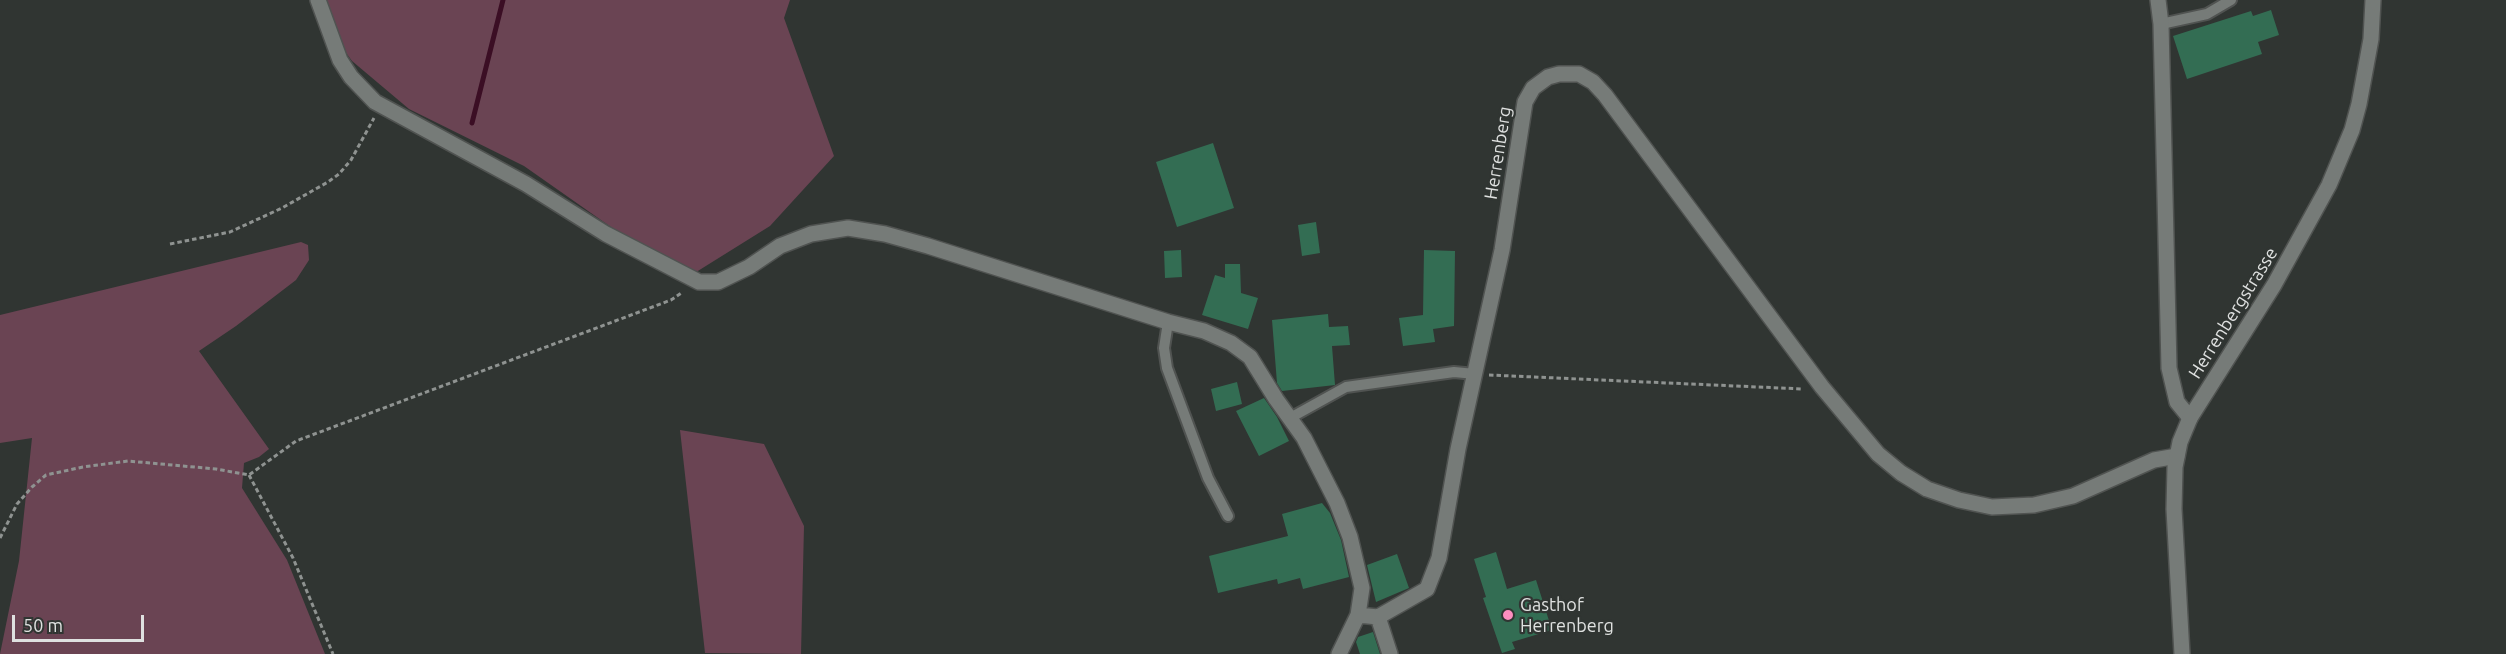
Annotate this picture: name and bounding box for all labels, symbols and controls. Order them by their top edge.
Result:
street label: Herrenberg [1480,105,1516,201]
street label: Herrenbergstrasse [2184,243,2282,383]
place label: Gasthof Herrenberg [1520,594,1614,636]
scale bar [15,603,147,641]
marker: Gasthof Herrenberg [1501,608,1515,622]
text: 50 m [23,615,63,635]

